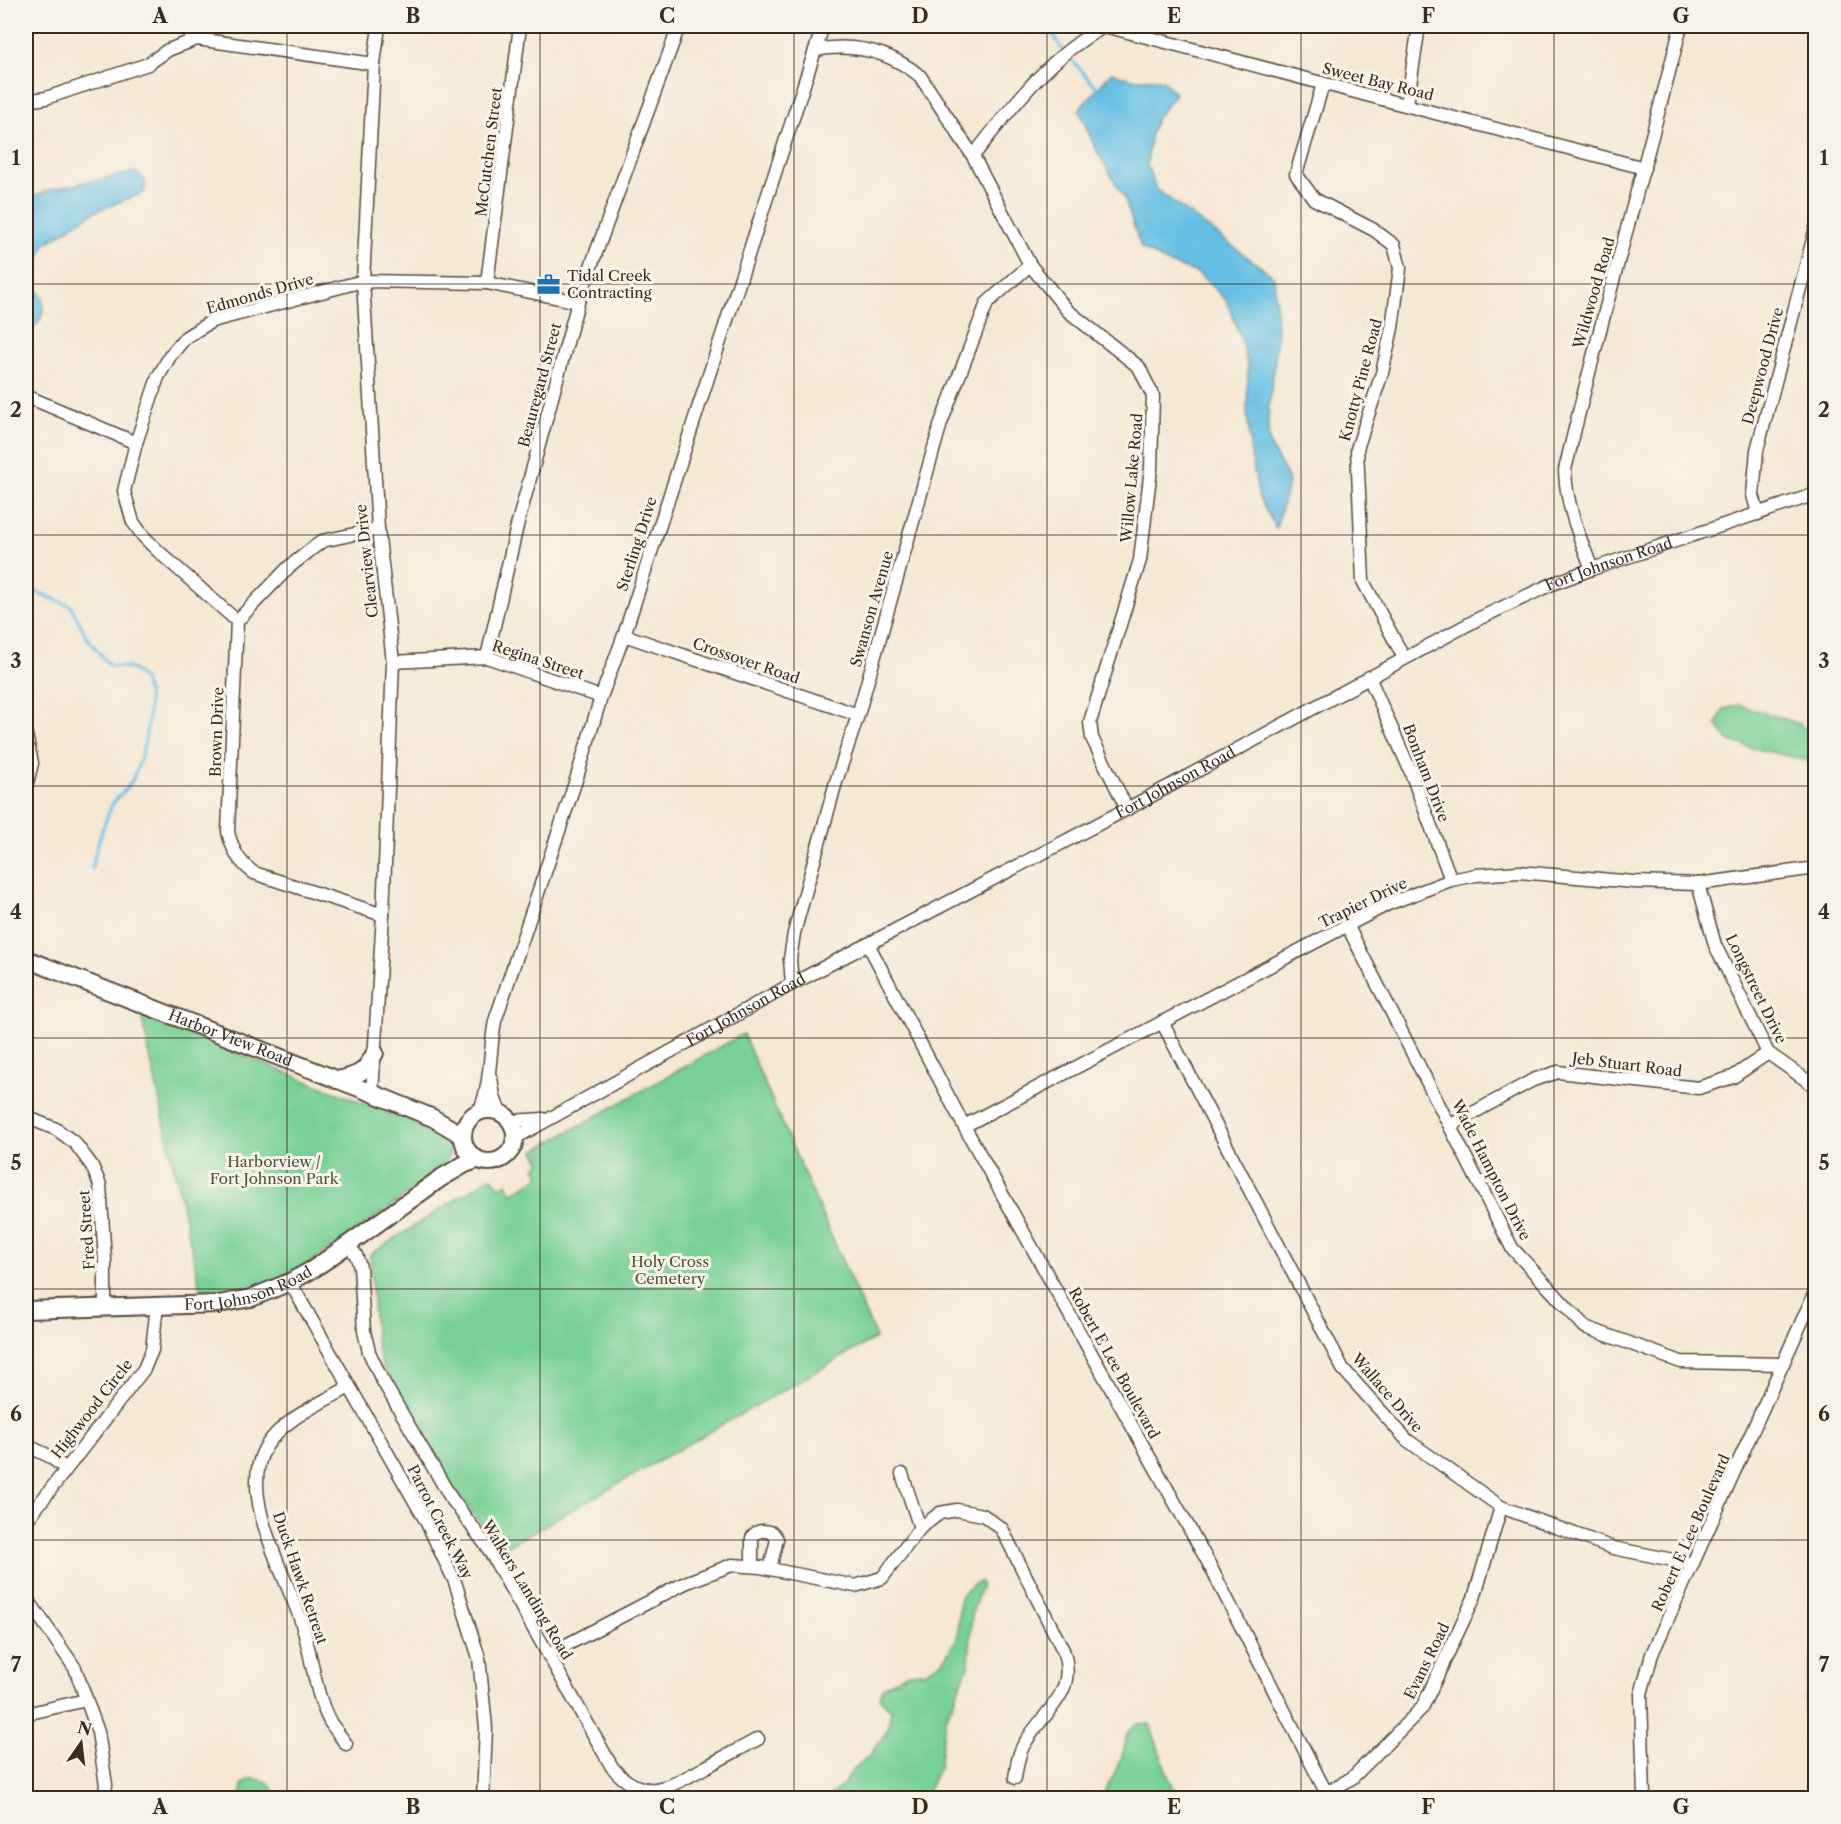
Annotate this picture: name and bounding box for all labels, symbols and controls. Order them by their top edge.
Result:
text: A [151,4,168,28]
text: B [406,4,421,28]
text: C [659,4,675,28]
text: D [911,4,929,28]
text: E [1167,4,1181,28]
text: F [1421,4,1435,28]
text: G [1673,4,1690,28]
street label: Sweet Bay Road [1321,59,1436,105]
street label: McCutchen Street [471,85,506,218]
text: 1 [12,146,21,170]
text: 1 [1820,146,1829,170]
street label: Wildwood Road [1568,235,1619,352]
place label: Tidal Creek Contracting [567,266,653,302]
street label: Edmonds Drive [204,269,316,318]
office icon: Tidal Creek Contracting [536,272,562,298]
street label: Deepwood Drive [1738,305,1787,426]
street label: Knotty Pine Road [1335,317,1386,443]
street label: Beauregard Street [514,320,565,449]
text: 2 [10,398,22,422]
text: 2 [1818,398,1830,422]
street label: Willow Lake Road [1116,412,1147,544]
street label: Sterling Drive [612,494,661,594]
street label: Clearview Drive [351,503,382,619]
street label: Fort Johnson Road [1542,533,1675,595]
street label: Swanson Avenue [846,549,897,669]
street label: Crossover Road [690,633,802,688]
street label: Regina Street [490,636,587,684]
text: 3 [10,649,22,673]
text: 3 [1818,649,1830,673]
street label: Brown Drive [205,687,228,777]
street label: Bonham Drive [1399,721,1454,824]
street label: Fort Johnson Road [1112,742,1238,822]
street label: Trapier Drive [1316,873,1410,932]
text: 4 [10,900,22,924]
text: 4 [1818,900,1830,924]
street label: Longstreet Drive [1722,931,1791,1047]
street label: Fort Johnson Road [683,969,808,1050]
street label: Harbor View Road [166,1005,295,1070]
street label: Jeb Stuart Road [1569,1048,1683,1081]
street label: Wade Hampton Drive [1447,1095,1535,1243]
text: 5 [10,1151,22,1175]
text: 5 [1818,1151,1830,1175]
park label: Harborview / Fort Johnson Park [210,1152,340,1188]
street label: Fred Street [74,1189,99,1271]
park label: Holy Cross Cemetery [631,1252,709,1288]
street label: Fort Johnson Road [184,1262,315,1314]
street label: Robert E Lee Boulevard [1065,1284,1164,1442]
street label: Wallace Drive [1347,1348,1427,1436]
street label: Highwood Circle [47,1355,136,1462]
text: 6 [10,1402,22,1426]
text: 6 [1818,1402,1830,1426]
street label: Robert E Lee Boulevard [1647,1451,1734,1615]
street label: Parrot Creek Way [403,1461,478,1583]
street label: Duck Hawk Retreat [269,1509,332,1647]
street label: Walkers Landing Road [478,1515,577,1663]
street label: Evans Road [1400,1619,1453,1702]
text: 7 [11,1653,22,1677]
text: 7 [1819,1653,1830,1677]
north arrow [51,1713,111,1773]
text: N [75,1717,94,1740]
text: A [151,1795,168,1819]
text: B [406,1795,421,1819]
text: C [659,1795,675,1819]
text: D [911,1795,929,1819]
text: E [1167,1795,1181,1819]
text: F [1421,1795,1435,1819]
text: G [1673,1795,1690,1819]

